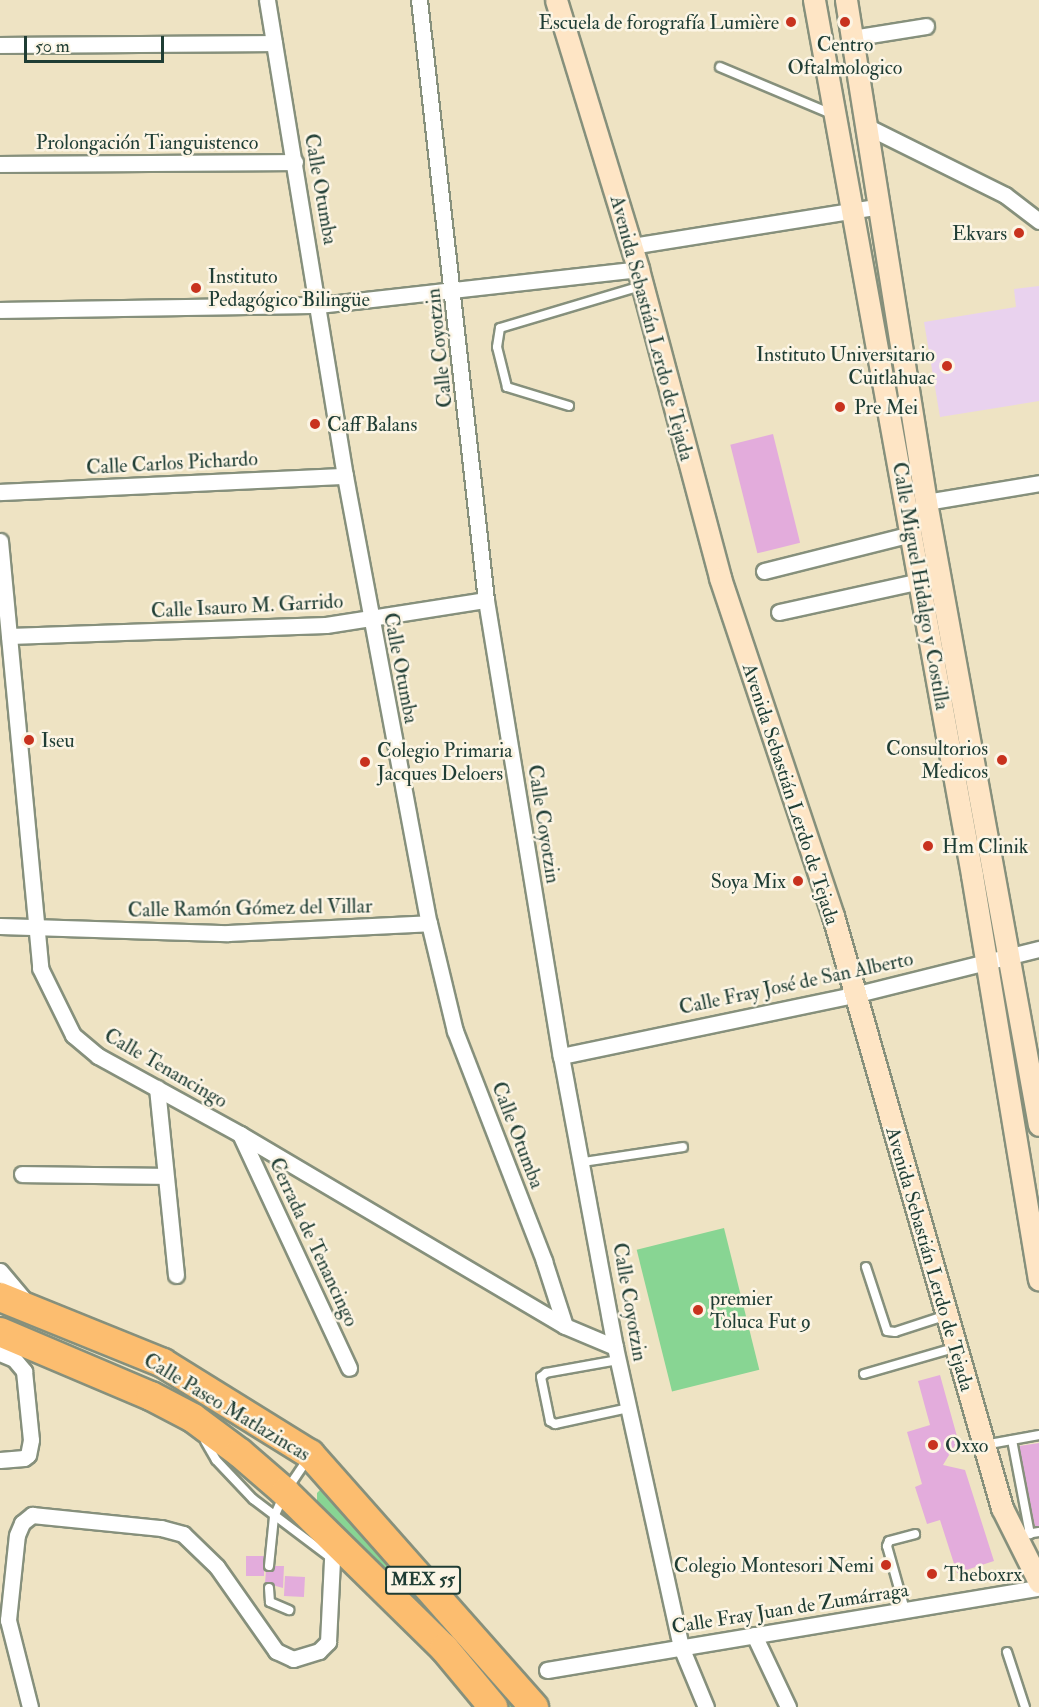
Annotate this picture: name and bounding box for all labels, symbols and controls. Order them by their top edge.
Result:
place label: Escuela de forografía Lumière [539,10,779,34]
marker: Centro Oftalmologico [836,13,854,31]
marker: Escuela de forografía Lumière [784,15,798,29]
scale bar [27,24,166,62]
place label: Centro Oftalmologico [788,33,902,80]
text: 50 m [35,35,70,58]
street label: Prolongación Tianguistenco [36,130,258,154]
street label: Calle Otumba [299,132,343,246]
street label: Avenida Sebastián Lerdo de Tejada [605,193,699,463]
place label: Ekvars [952,221,1007,245]
marker: Ekvars [1012,226,1026,240]
place label: Instituto Pedagógico Bilingüe [208,264,370,311]
marker: Instituto Pedagógico Bilingüe [189,281,203,295]
street label: Calle Coyotzin [421,287,457,409]
place label: Instituto Universitario Cuitlahuac [756,342,935,389]
marker: Instituto Universitario Cuitlahuac [940,359,954,373]
place label: Pre Mei [854,395,918,419]
marker: Pre Mei [831,398,849,416]
place label: Caff Balans [327,412,417,436]
marker: Caff Balans [308,417,322,431]
street label: Calle Carlos Pichardo [86,447,258,479]
street label: Calle Miguel Hidalgo y Costilla [887,460,955,712]
street label: Calle Isauro M. Garrido [150,589,344,623]
street label: Calle Otumba [379,611,423,725]
street label: Avenida Sebastián Lerdo de Tejada [737,660,845,928]
place label: Iseu [41,728,75,752]
marker: Iseu [22,733,36,747]
place label: Consultorios Medicos [886,736,988,783]
place label: Colegio Primaria Jacques Deloers [377,738,513,785]
marker: Consultorios Medicos [993,751,1011,769]
marker: Colegio Primaria Jacques Deloers [358,755,372,769]
street label: Calle Coyotzin [523,763,565,885]
place label: Hm Clinik [942,834,1028,858]
marker: Hm Clinik [919,837,937,855]
place label: Soya Mix [711,869,786,893]
marker: Soya Mix [791,874,805,888]
street label: Calle Ramón Gómez del Villar [127,894,373,922]
street label: Calle Fray José de San Alberto [677,946,915,1020]
street label: Calle Tenancingo [100,1023,232,1113]
street label: Calle Otumba [487,1078,549,1192]
street label: Avenida Sebastián Lerdo de Tejada [881,1124,979,1394]
street label: Cerrada de Tenancingo [264,1154,364,1330]
street label: Calle Coyotzin [608,1241,652,1363]
place label: premier Toluca Fut 9 [710,1286,811,1333]
marker: premier Toluca Fut 9 [691,1303,705,1317]
street label: Calle Paseo Matlazincas [140,1348,314,1466]
place label: Oxxo [945,1433,988,1457]
marker: Oxxo [926,1438,940,1452]
place label: Colegio Montesori Nemi [674,1553,874,1577]
marker: Colegio Montesori Nemi [879,1558,893,1572]
place label: Theboxrx [944,1562,1022,1586]
road number: MEX 55 [384,1565,462,1595]
marker: Theboxrx [925,1567,939,1581]
street label: Calle Fray Juan de Zumárraga [670,1577,910,1639]

